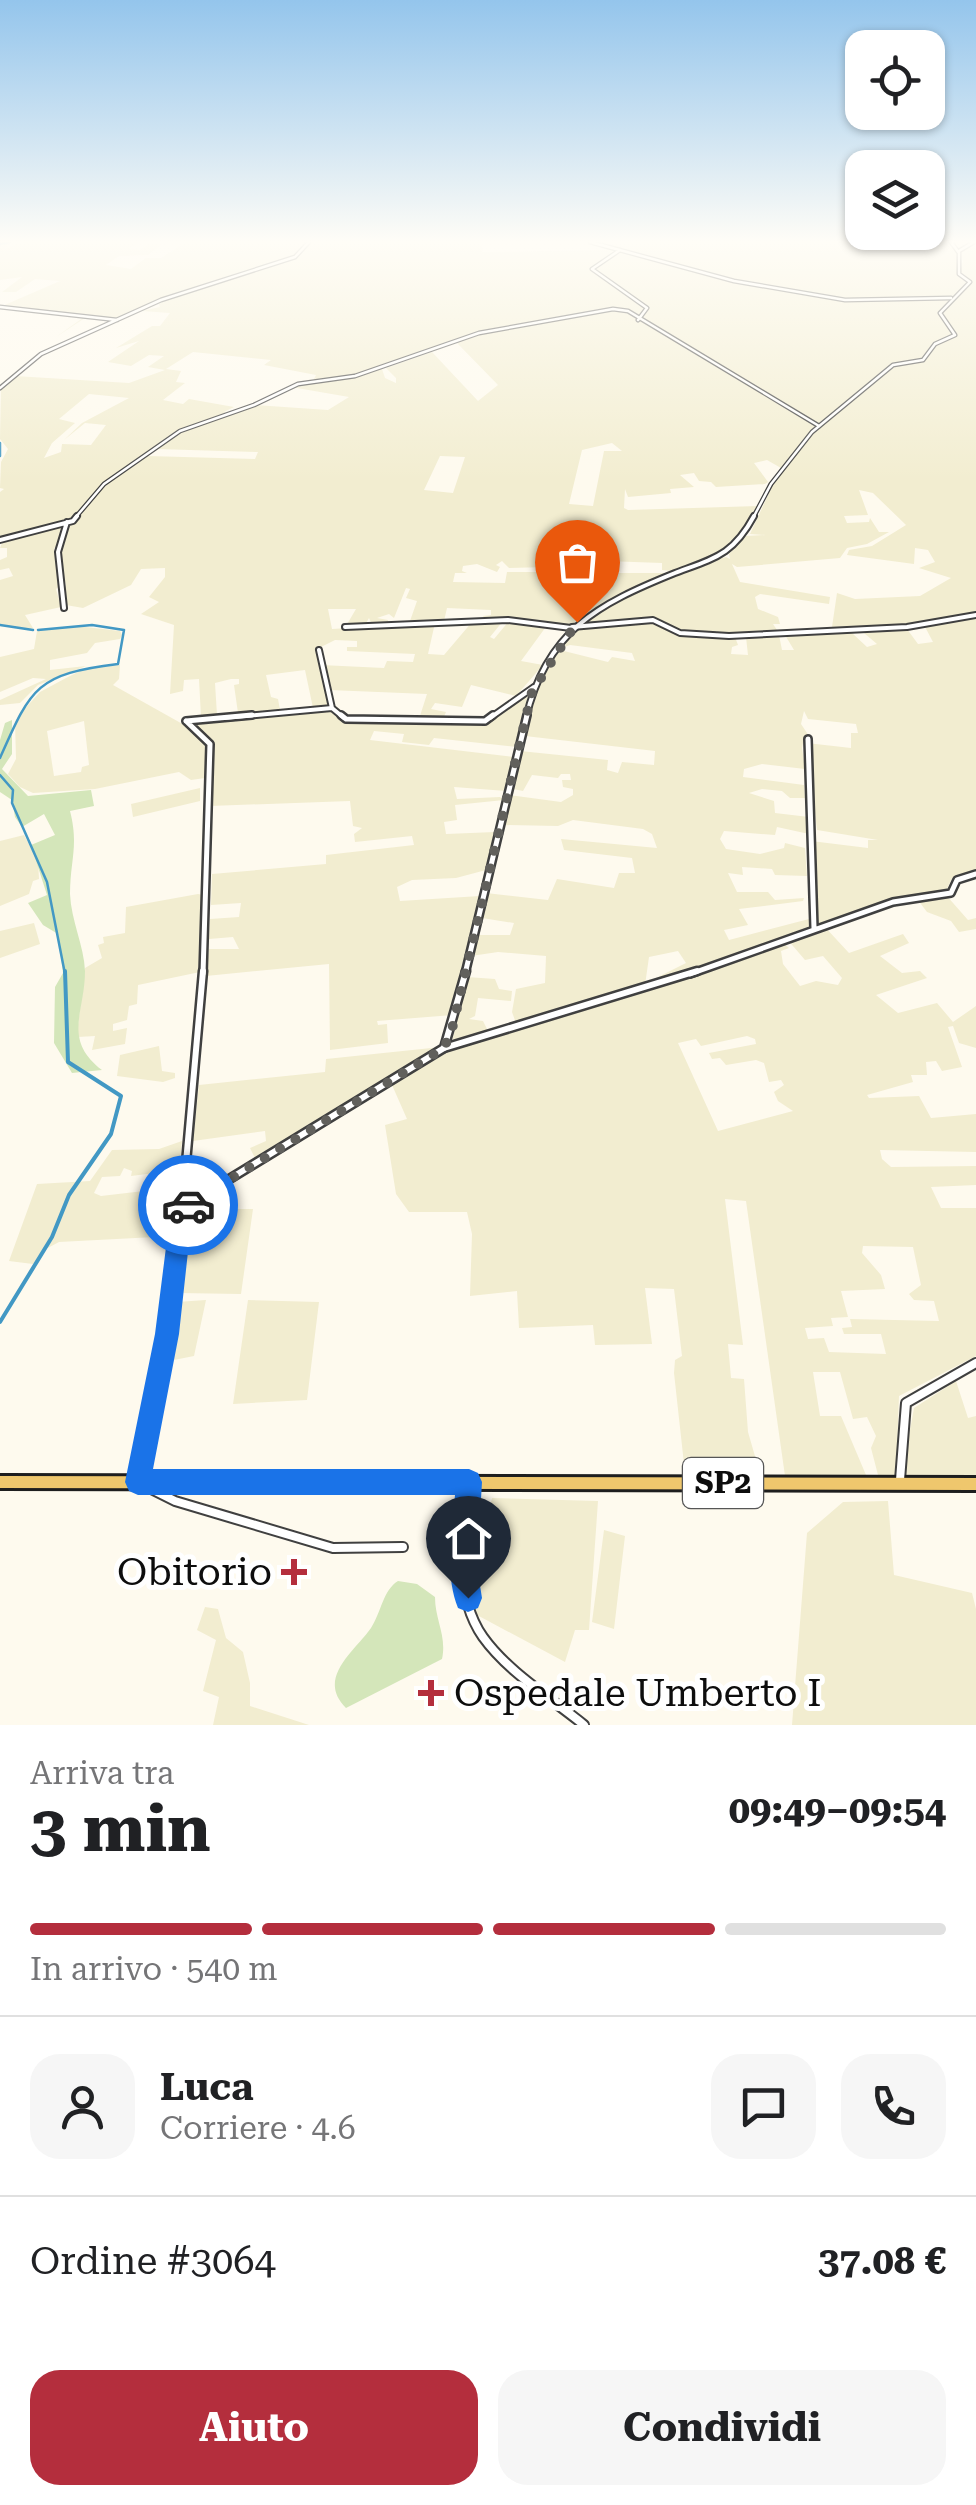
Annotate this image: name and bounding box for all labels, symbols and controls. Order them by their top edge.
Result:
map controls [845,30,945,250]
button: locate [845,30,945,130]
button: layers [845,150,945,250]
pin [535,520,620,623]
icon: bag [550,535,605,590]
courier [138,1155,238,1255]
icon: car [161,1178,216,1233]
road number: SP2 [683,1458,763,1508]
pin [426,1496,511,1599]
icon: home [441,1511,496,1566]
place label: Obitorio [117,1550,272,1594]
marker: Obitorio [281,1559,307,1585]
place label: Ospedale Umberto I [454,1671,821,1715]
marker: Ospedale Umberto I [418,1680,444,1706]
text: Arriva tra [30,1754,174,1792]
text: 09:49–09:54 [729,1788,946,1832]
text: 3 min [30,1791,211,1867]
text: In arrivo · 540 m [30,1950,277,1988]
button: person [30,2054,135,2159]
button: chat [711,2054,816,2159]
button: phone [841,2054,946,2159]
text: Luca [160,2065,254,2109]
text: Corriere · 4.6 [160,2109,356,2147]
text: Ordine #3064 [30,2239,276,2283]
text: 37.08 € [818,2239,946,2283]
button: Aiuto [30,2370,478,2485]
button: Condividi [498,2370,946,2485]

